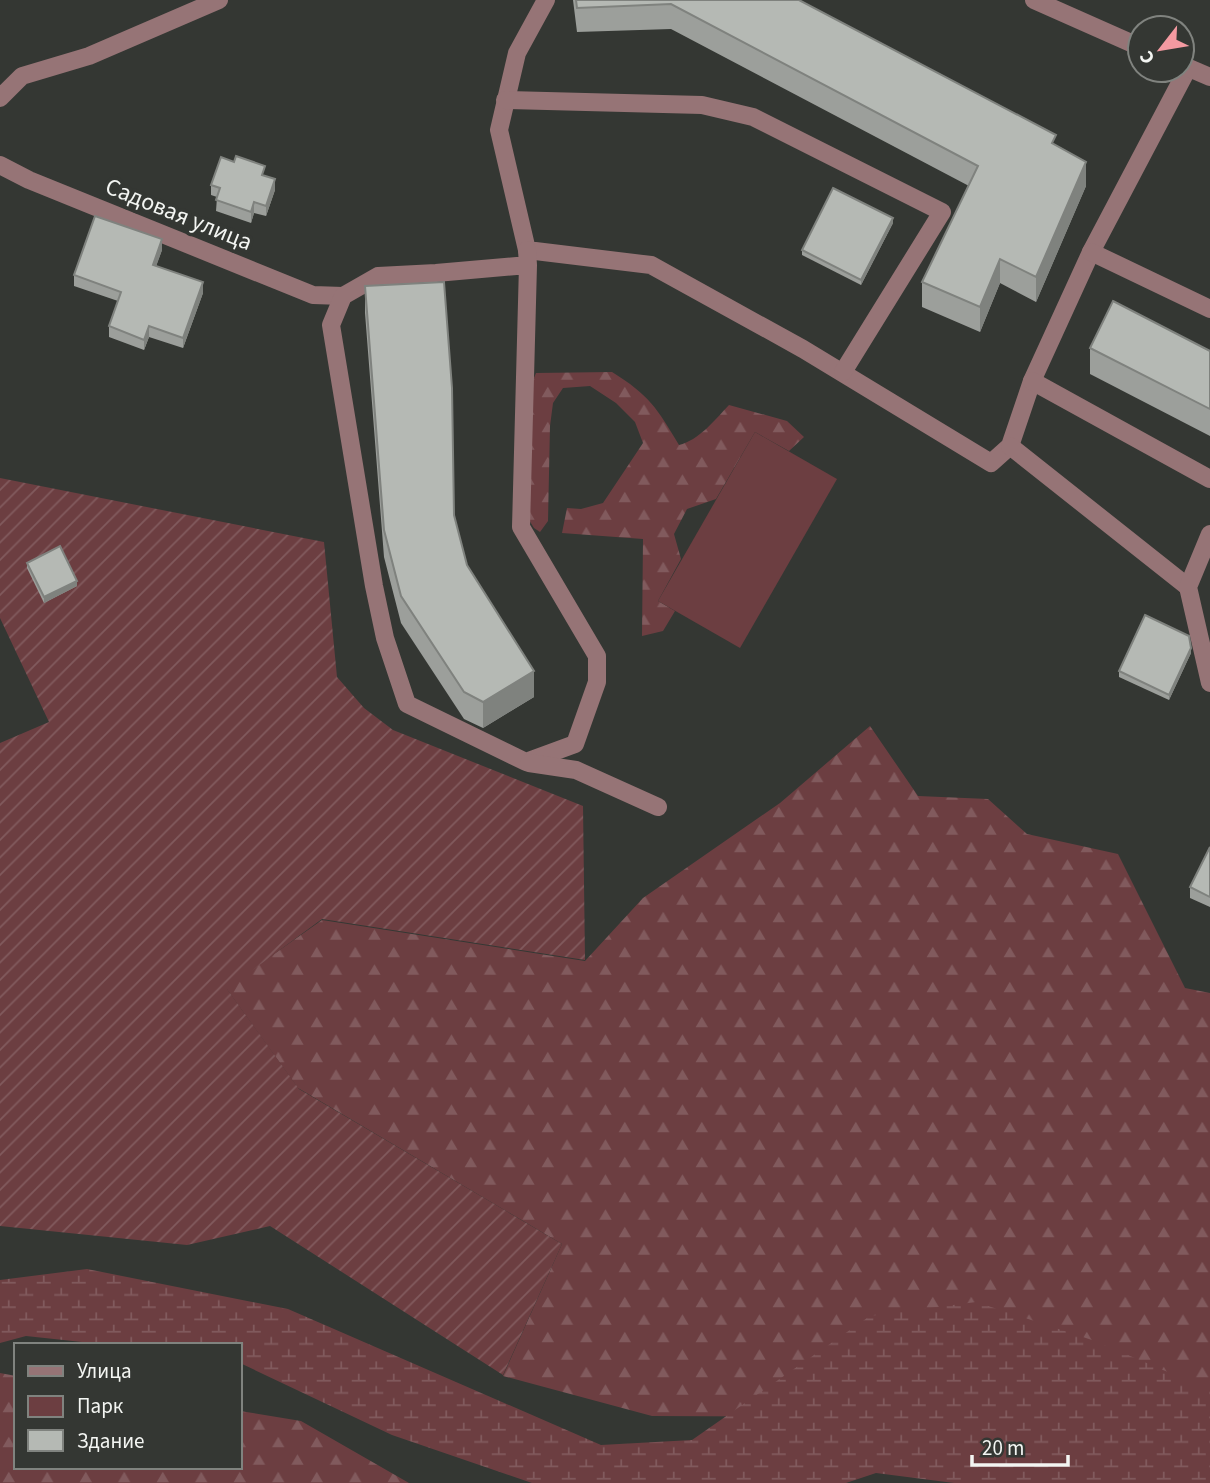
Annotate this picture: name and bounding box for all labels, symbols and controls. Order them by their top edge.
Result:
north arrow [1126,14,1196,84]
text: С [1133,45,1162,69]
street label: Садовая улица [100,169,258,260]
legend [14,1343,242,1469]
text: Улица [77,1356,132,1386]
text: Парк [77,1391,124,1421]
scale bar [972,1424,1068,1468]
text: Здание [77,1426,145,1456]
text: 20 m [982,1433,1024,1463]

